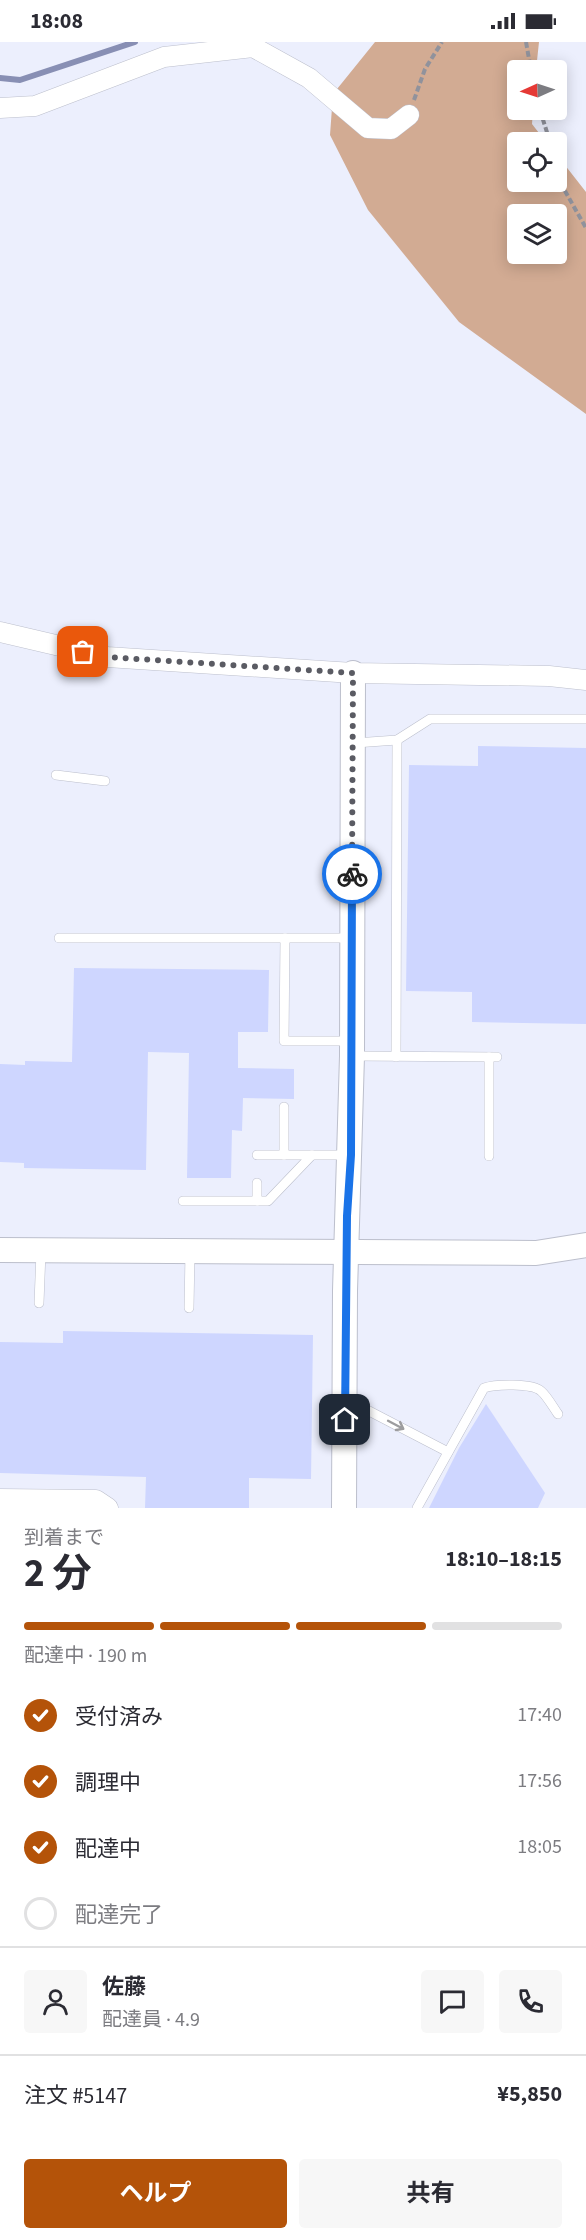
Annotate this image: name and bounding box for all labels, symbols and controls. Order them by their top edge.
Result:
text: 18:08 [30,5,83,37]
north arrow [507,60,567,120]
map controls [507,60,567,264]
button: locate [507,132,567,192]
button: layers [507,204,567,264]
pin [57,626,108,677]
icon: bag [66,635,99,668]
courier [322,844,382,904]
icon: bike [336,858,369,891]
pin [319,1394,370,1445]
icon: home [328,1403,361,1436]
one-way arrow [387,1420,405,1431]
text: 到着まで [24,1524,104,1552]
text: 18:10–18:15 [445,1543,562,1575]
text: 2 分 [24,1546,91,1602]
text: 配達中 · 190 m [24,1642,147,1670]
icon: check [24,1699,57,1732]
text: 受付済み [75,1701,163,1733]
text: 17:40 [517,1701,562,1729]
icon: check [24,1765,57,1798]
text: 調理中 [75,1767,141,1799]
text: 17:56 [517,1767,562,1795]
icon: check [24,1831,57,1864]
text: 配達中 [75,1833,141,1865]
text: 18:05 [517,1833,562,1861]
text: 配達完了 [75,1899,163,1931]
button: person [24,1970,87,2033]
button: chat [421,1970,484,2033]
button: phone [499,1970,562,2033]
text: 佐藤 [102,1971,146,2003]
text: 配達員 · 4.9 [102,2006,200,2034]
text: ¥5,850 [497,2078,562,2110]
text: 注文 #5147 [24,2080,127,2112]
button: ヘルプ [24,2159,287,2228]
button: 共有 [299,2159,562,2228]

